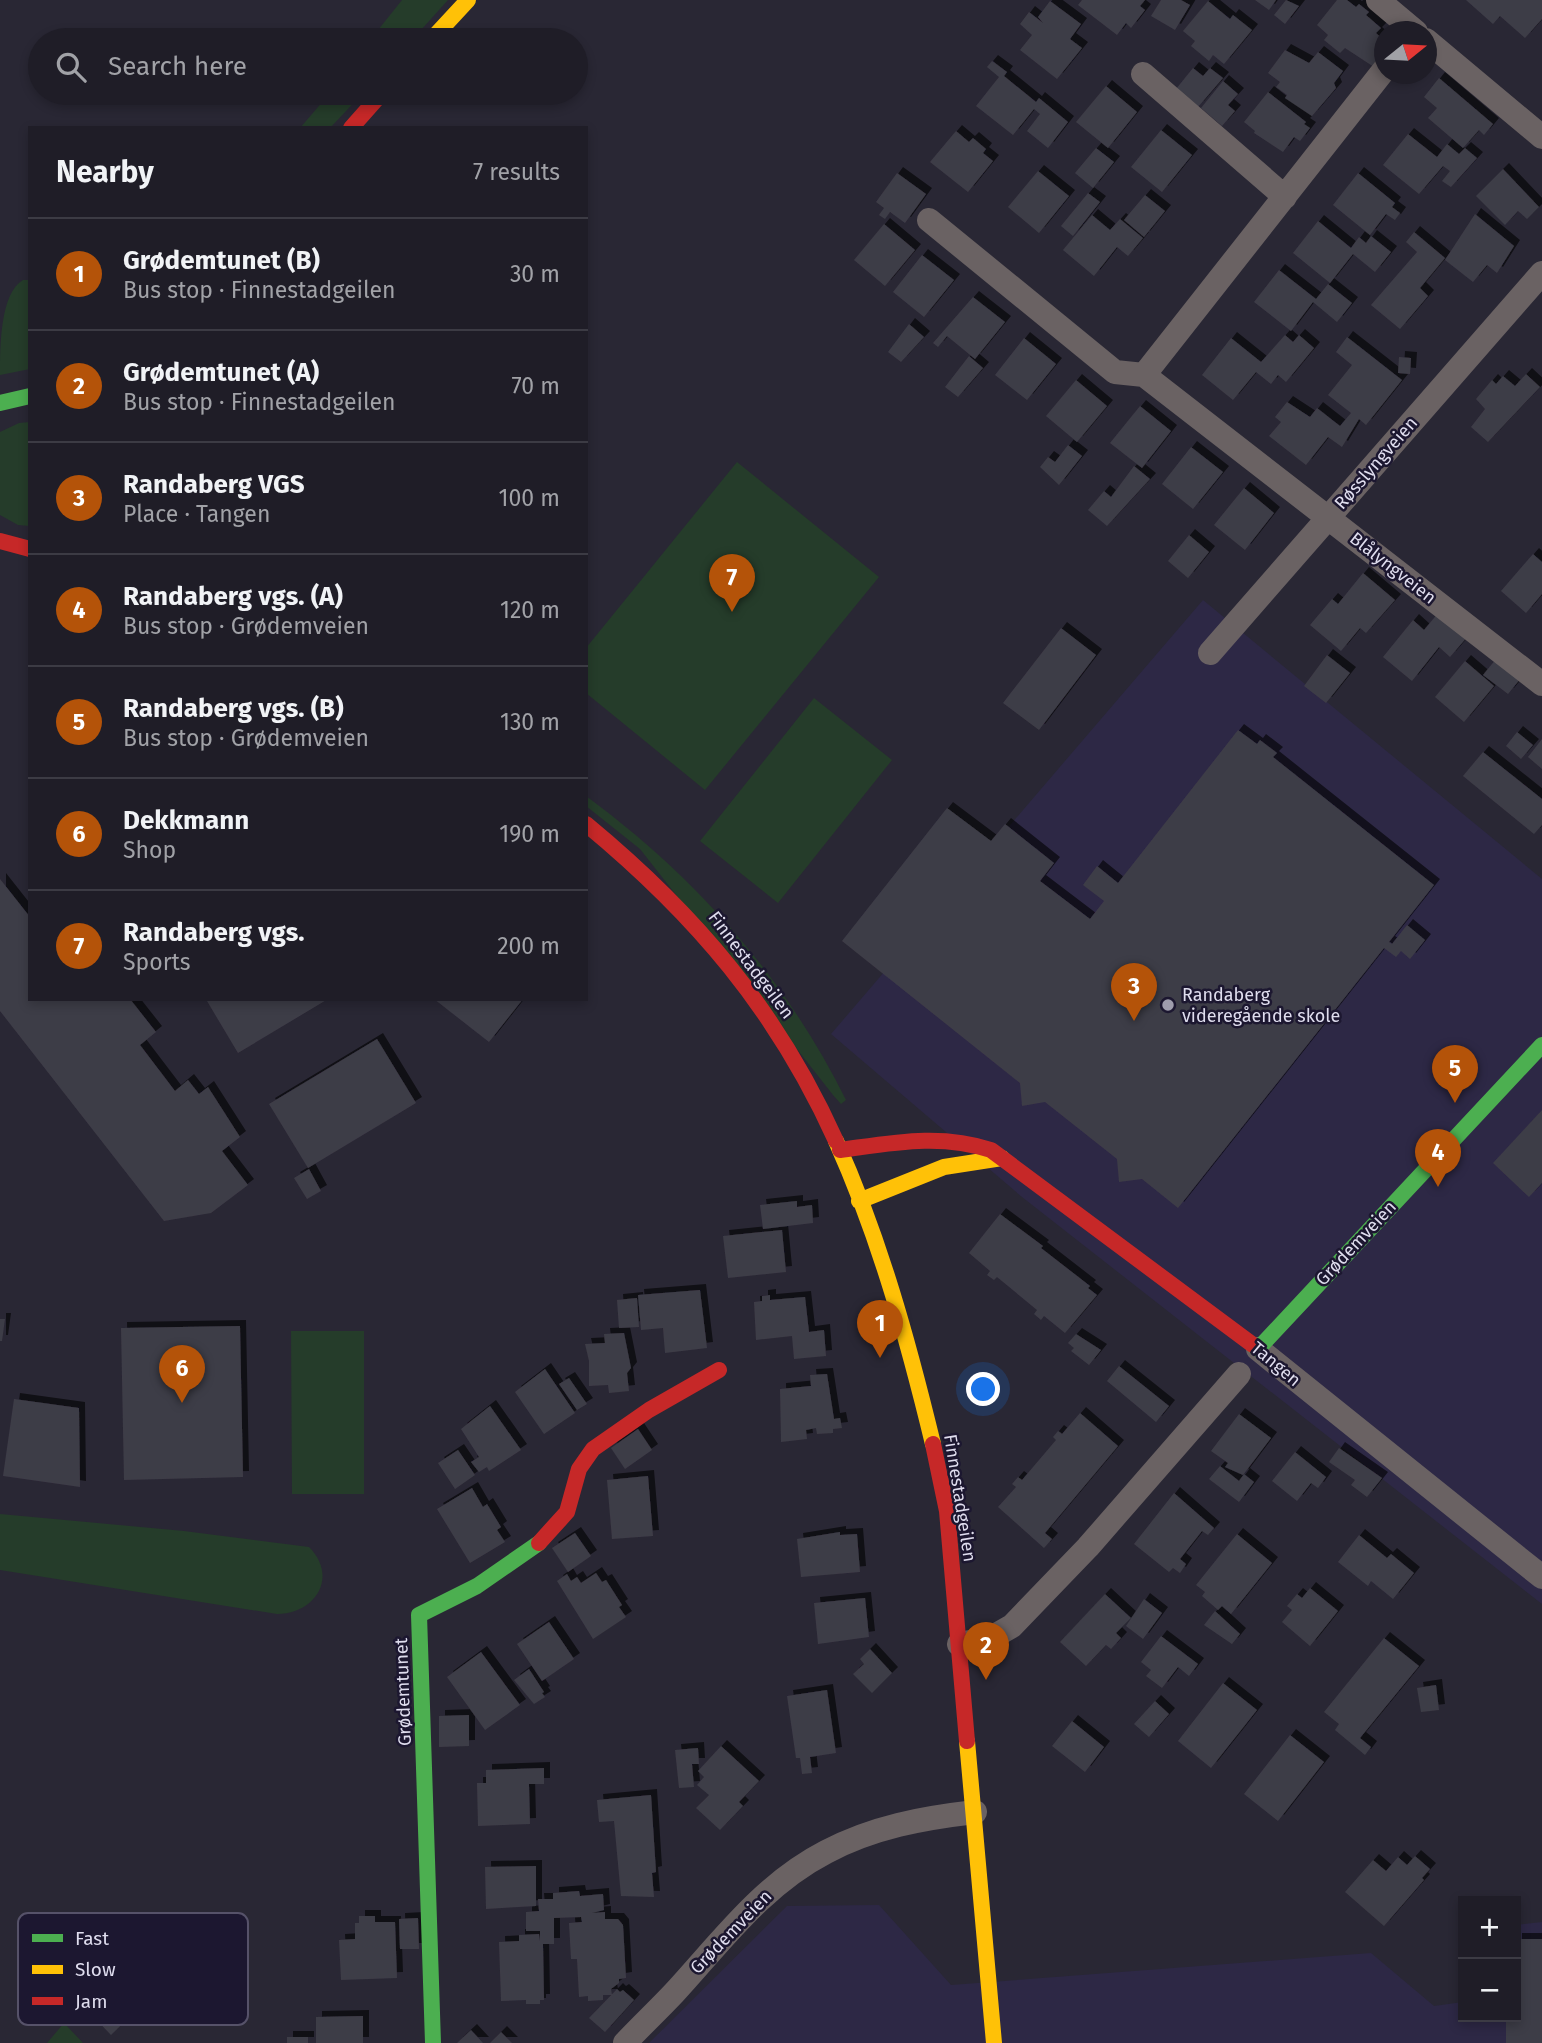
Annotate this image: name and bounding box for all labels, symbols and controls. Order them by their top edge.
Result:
north arrow [1374,21,1437,84]
search box [28,28,588,105]
icon: search [52,48,90,86]
text: Search here [108,51,247,82]
text: Nearby [56,154,154,190]
text: 7 results [473,158,560,186]
text: Grødemtunet (B) [123,245,320,276]
text: 1 [74,260,84,288]
text: 30 m [510,260,560,288]
text: Bus stop · Finnestadgeilen [123,276,396,304]
text: Grødemtunet (A) [123,357,319,388]
text: 2 [73,372,85,400]
text: 70 m [511,372,560,400]
text: Bus stop · Finnestadgeilen [123,388,396,416]
street label: Røsslyngveien [1330,412,1422,514]
text: Randaberg VGS [123,469,305,500]
text: 3 [73,484,85,512]
text: 100 m [499,484,560,512]
text: Place · Tangen [123,500,270,528]
street label: Blålyngveien [1345,527,1441,609]
pin: 7 [709,554,755,612]
text: Randaberg vgs. (A) [123,581,343,612]
text: 4 [73,596,86,624]
text: 120 m [500,596,560,624]
text: Bus stop · Grødemveien [123,612,369,640]
text: Randaberg vgs. (B) [123,693,344,724]
text: 5 [73,708,85,736]
text: 130 m [500,708,560,736]
text: Bus stop · Grødemveien [123,724,369,752]
text: Dekkmann [123,805,249,836]
text: 6 [73,820,85,848]
text: 190 m [499,820,560,848]
text: Shop [123,836,176,864]
street label: Finnestadgeilen [703,907,799,1023]
text: Randaberg vgs. [123,917,304,948]
text: 7 [74,932,84,960]
text: 200 m [497,932,560,960]
text: Sports [123,948,191,976]
pin: 3 [1111,963,1157,1021]
place label: Randaberg videregående skole [1182,984,1340,1027]
marker: Randaberg videregående skole [1160,997,1176,1013]
pin: 5 [1432,1045,1478,1103]
pin: 4 [1415,1129,1461,1187]
street label: Grødemveien [1311,1196,1401,1290]
pin: 1 [857,1300,903,1358]
street label: Tangen [1247,1337,1305,1391]
pin: 6 [159,1345,205,1403]
your location [966,1372,1000,1406]
street label: Finnestadgeilen [939,1433,981,1563]
pin: 2 [963,1622,1009,1680]
street label: Grødemtunet [390,1637,416,1746]
street label: Grødemveien [686,1885,776,1979]
map controls [1458,1896,1521,2022]
button: + [1458,1896,1521,1959]
legend [18,1913,248,2025]
text: Fast [75,1927,109,1950]
text: Slow [75,1958,116,1981]
button: − [1458,1959,1521,2022]
text: Jam [75,1990,107,2013]

